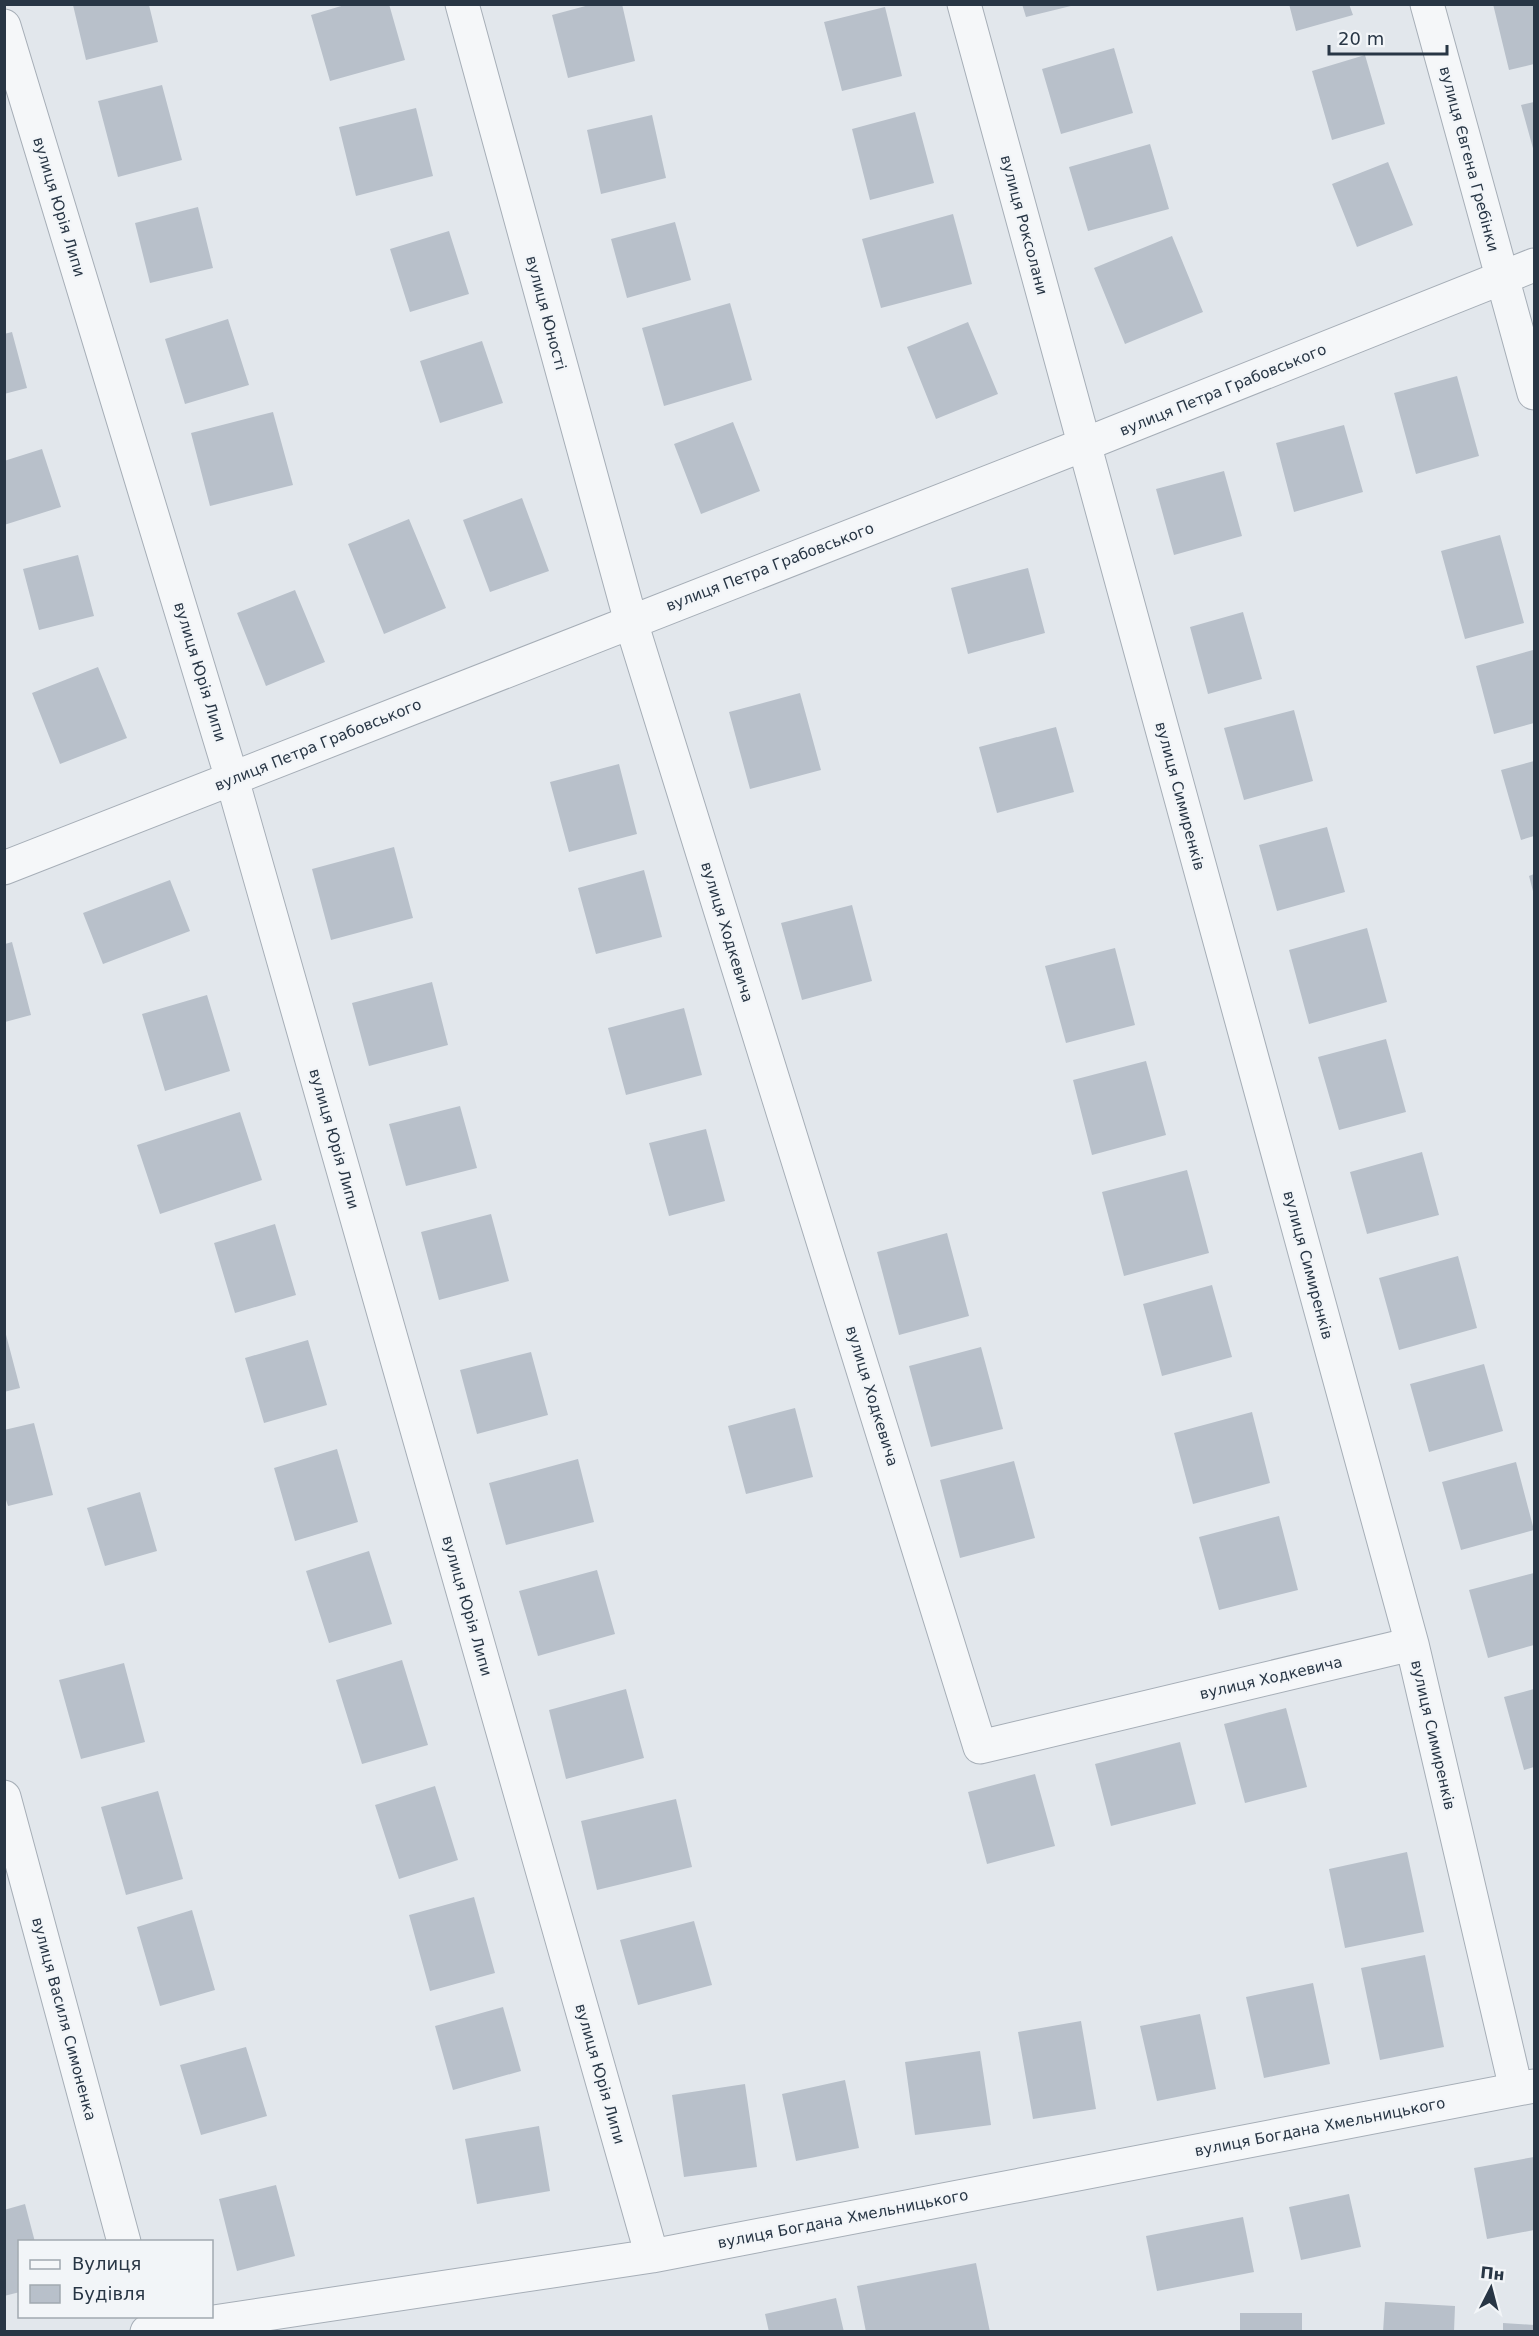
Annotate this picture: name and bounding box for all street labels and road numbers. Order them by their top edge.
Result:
street label: вулиця Євгена Гребінки [1436,64,1502,254]
street label: вулиця Юрія Липи [29,135,89,279]
street label: вулиця Роксолани [997,153,1051,297]
street label: вулиця Юності [522,254,570,372]
street label: вулиця Петра Грабовського [1117,340,1329,440]
street label: вулиця Петра Грабовського [663,519,877,615]
street label: вулиця Юрія Липи [170,600,230,744]
street label: вулиця Петра Грабовського [212,695,424,795]
street label: вулиця Симиренків [1152,720,1208,872]
street label: вулиця Ходкевича [697,860,757,1004]
street label: вулиця Юрія Липи [305,1067,363,1211]
street label: вулиця Симиренків [1280,1189,1336,1341]
street label: вулиця Ходкевича [842,1324,902,1468]
street label: вулиця Юрія Липи [438,1534,496,1678]
street label: вулиця Ходкевича [1198,1653,1344,1703]
street label: вулиця Симиренків [1407,1658,1459,1812]
street label: вулиця Василя Симоненка [28,1915,100,2123]
street label: вулиця Юрія Липи [571,2002,629,2146]
street label: вулиця Богдана Хмельницького [1193,2094,1447,2160]
street label: вулиця Богдана Хмельницького [716,2186,970,2252]

